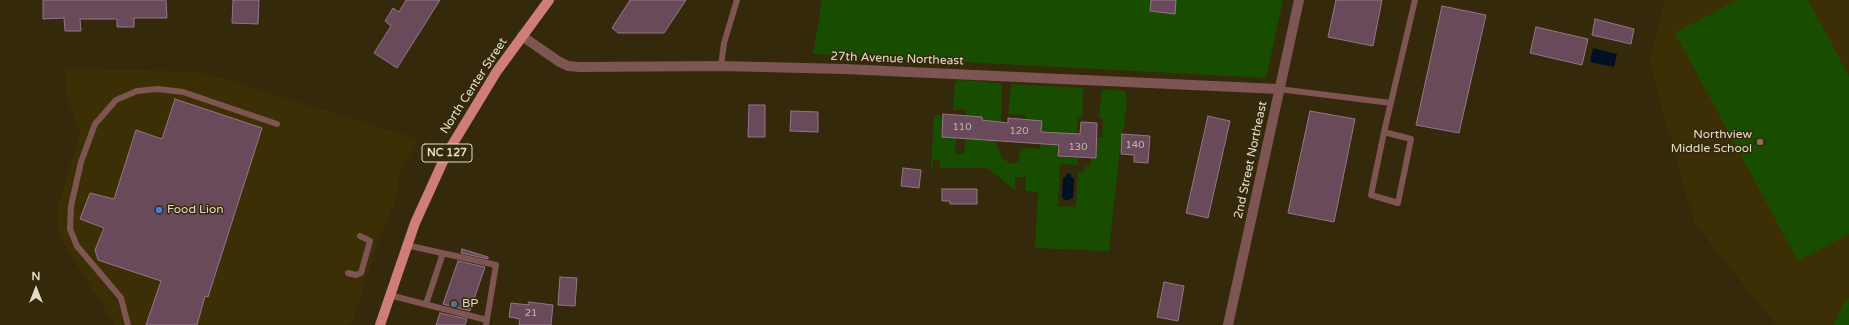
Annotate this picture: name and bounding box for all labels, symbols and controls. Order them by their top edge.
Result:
street label: North Center Street [438,35,510,137]
street label: 27th Avenue Northeast [830,49,964,69]
street label: 2nd Street Northeast [1231,100,1271,220]
house number: 110 [953,121,971,133]
house number: 120 [1010,125,1028,137]
place label: Northview Middle School [1671,128,1752,156]
marker: Northview Middle School [1755,137,1765,147]
house number: 140 [1126,139,1144,151]
house number: 130 [1069,141,1087,153]
road number: NC 127 [422,144,472,162]
place label: Food Lion [167,203,224,217]
marker: Food Lion [154,205,164,215]
north arrow [16,269,56,309]
text: N [32,270,40,283]
place label: BP [462,297,478,311]
marker: BP [449,299,459,309]
house number: 21 [525,307,537,319]

